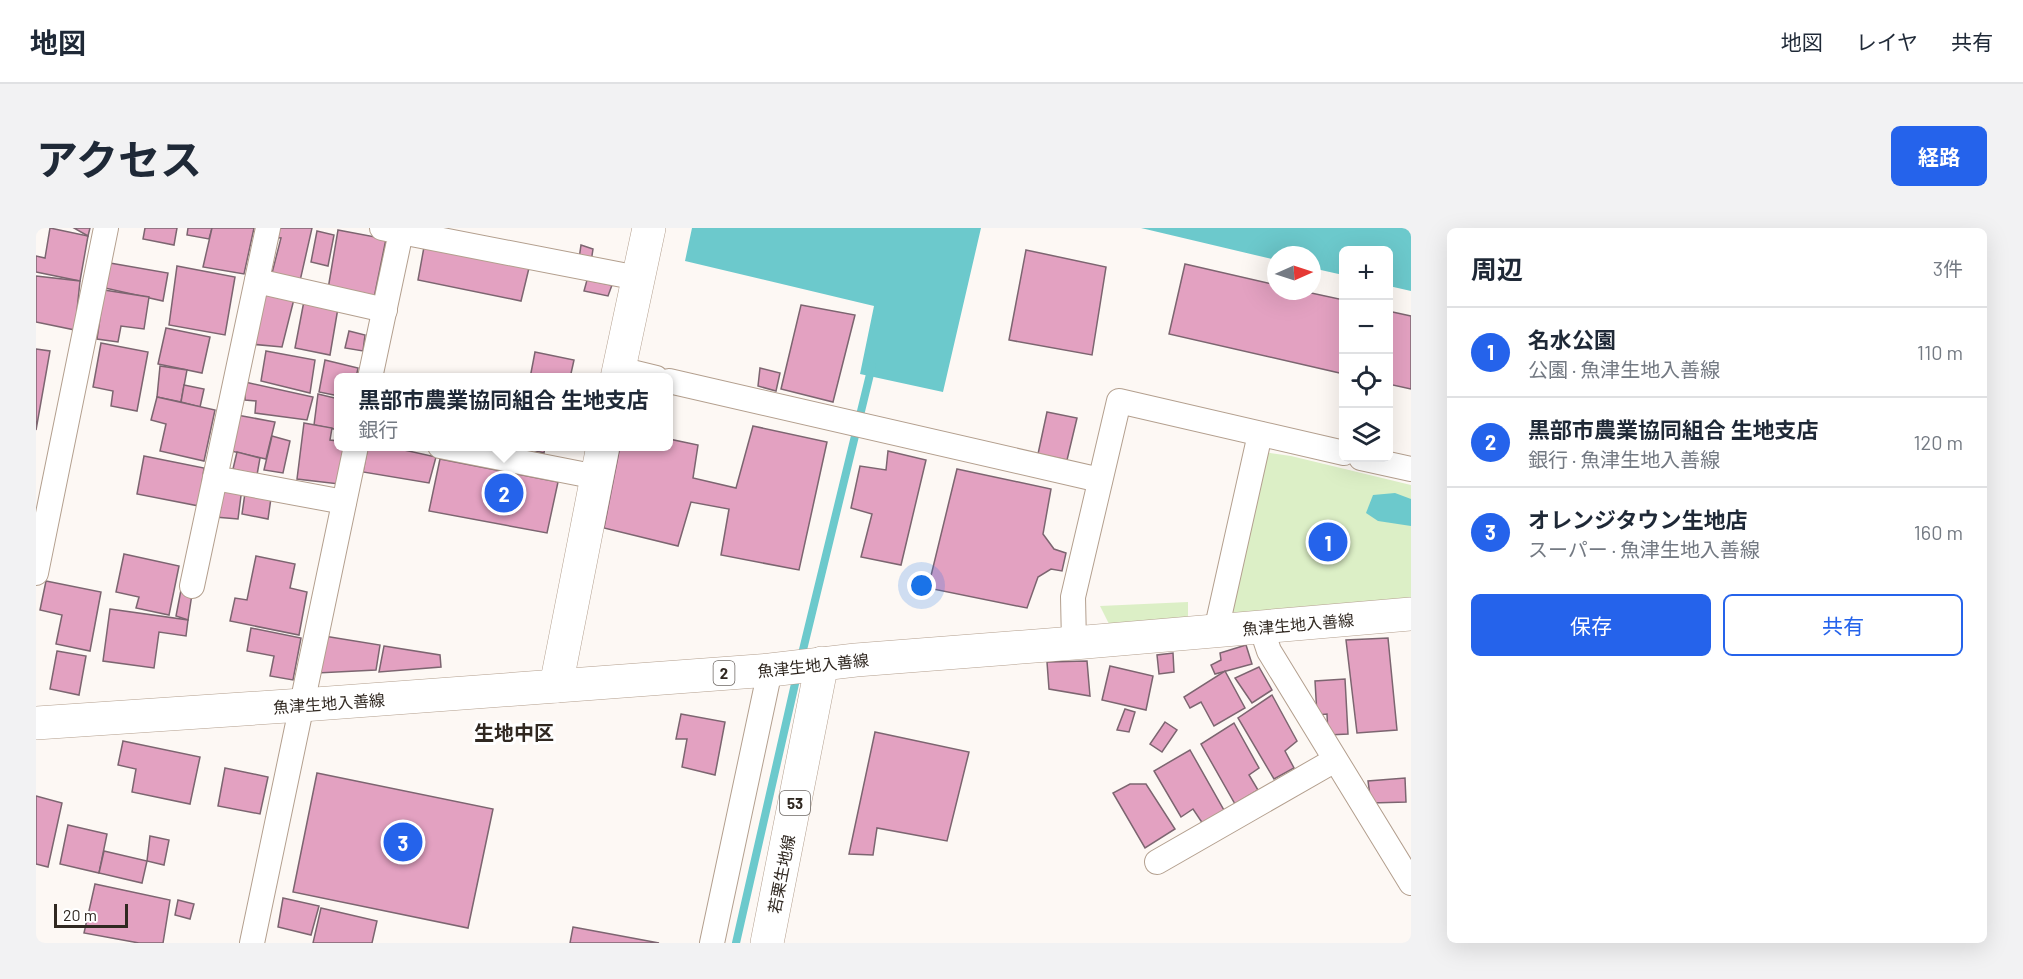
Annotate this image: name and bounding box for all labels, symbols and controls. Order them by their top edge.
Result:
text: 地図 [30,25,86,59]
text: 地図 [1781,29,1823,54]
text: レイヤ [1856,29,1918,54]
text: 共有 [1951,29,1993,54]
button: 経路 [1891,126,1987,186]
text: アクセス [36,133,202,183]
north arrow [1267,246,1321,300]
map controls [1339,246,1393,462]
button: + [1339,246,1393,300]
text: 周辺 [1471,253,1523,284]
text: 3件 [1933,256,1963,280]
button: − [1339,300,1393,354]
text: 名水公園 [1528,326,1616,352]
text: 1 [1487,340,1494,364]
text: 110 m [1917,340,1963,364]
button: locate [1339,354,1393,408]
text: 公園 · 魚津生地入善線 [1528,357,1720,381]
popup [334,373,673,451]
text: 黒部市農業協同組合 生地支店 [358,386,649,412]
button: layers [1339,408,1393,462]
text: 黒部市農業協同組合 生地支店 [1528,416,1818,442]
text: 銀行 [358,417,398,441]
text: 2 [1485,430,1496,454]
text: 120 m [1913,430,1963,454]
text: 銀行 · 魚津生地入善線 [1528,447,1720,471]
pin: 2 [484,470,524,516]
text: オレンジタウン生地店 [1528,506,1748,532]
pin: 1 [1308,520,1348,564]
text: 3 [1485,520,1496,544]
text: 160 m [1914,520,1963,544]
text: スーパー · 魚津生地入善線 [1528,537,1760,561]
your location [907,571,936,600]
button: 保存 [1471,594,1711,656]
button: 共有 [1723,594,1963,656]
street label: 魚津生地入善線 [1241,610,1355,638]
street label: 魚津生地入善線 [756,650,870,680]
road number: 2 [714,661,734,685]
street label: 魚津生地入善線 [272,690,386,716]
district label: 生地中区 [474,720,554,744]
road number: 53 [780,791,810,815]
pin: 3 [384,820,422,864]
street label: 若栗生地線 [764,833,798,915]
scale bar [54,901,128,928]
text: 20 m [63,905,97,924]

